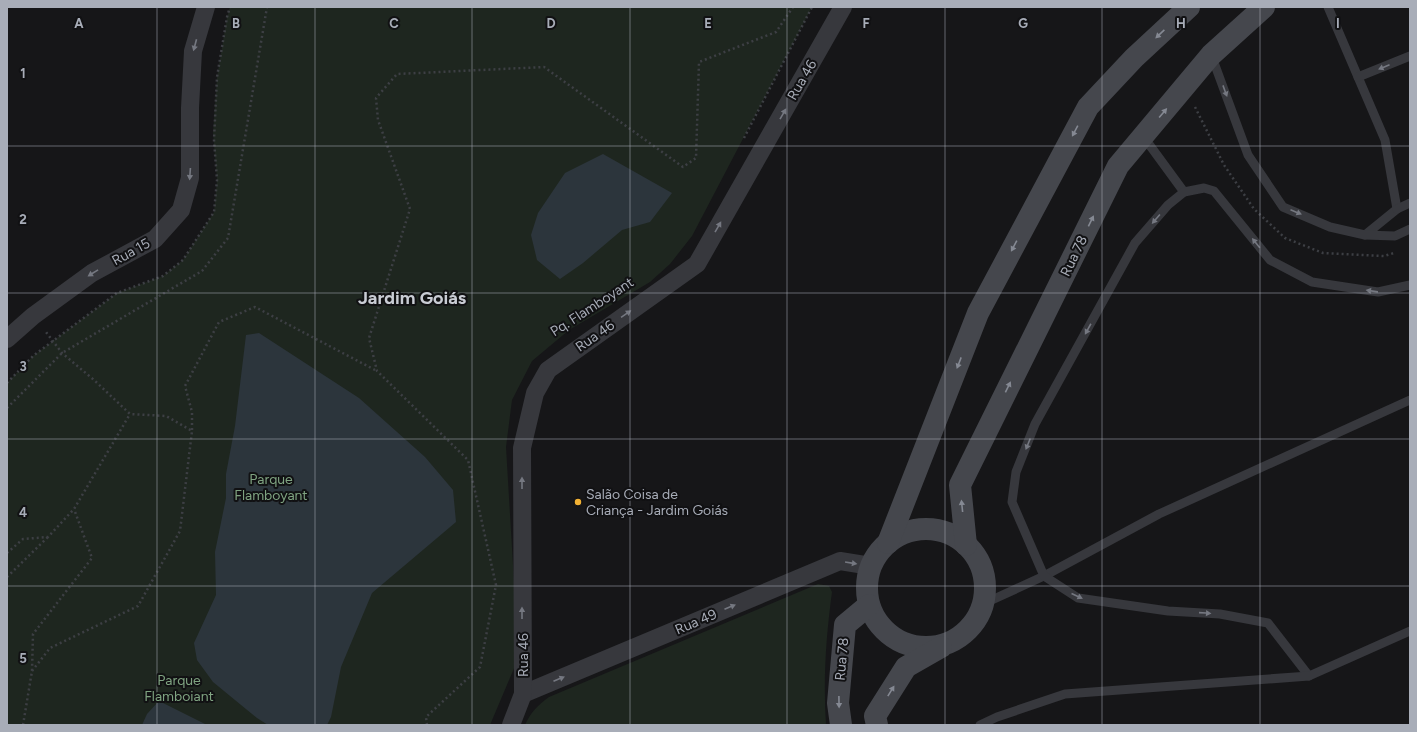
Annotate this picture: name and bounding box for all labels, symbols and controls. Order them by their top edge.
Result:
text: A [74,16,84,31]
text: B [232,16,240,31]
text: C [389,16,399,31]
text: D [546,16,556,31]
text: E [704,16,712,31]
text: F [862,16,870,31]
text: G [1018,16,1028,31]
text: H [1176,16,1186,31]
text: I [1336,16,1340,31]
one-way arrow [1155,29,1165,38]
one-way arrow [192,39,198,51]
street label: Rua 46 [784,57,820,103]
one-way arrow [1378,64,1390,70]
text: 1 [20,66,26,81]
one-way arrow [1222,86,1228,98]
one-way arrow [779,108,786,120]
one-way arrow [1158,108,1167,118]
one-way arrow [1072,125,1079,137]
one-way arrow [186,168,193,180]
one-way arrow [1290,209,1301,215]
text: 2 [19,212,27,227]
one-way arrow [1152,214,1161,223]
one-way arrow [1088,215,1094,226]
one-way arrow [715,221,722,233]
street label: Rua 78 [1057,233,1091,279]
street label: Rua 15 [109,235,153,269]
one-way arrow [1252,238,1260,248]
one-way arrow [1011,240,1017,251]
one-way arrow [88,269,98,277]
street label: Pq. Flamboyant [547,274,637,340]
district label: Jardim Goiás [358,287,467,309]
one-way arrow [1366,288,1378,294]
one-way arrow [621,310,631,318]
street label: Rua 46 [572,316,618,356]
one-way arrow [1084,323,1091,335]
one-way arrow [955,357,961,369]
text: 3 [19,359,27,374]
one-way arrow [1005,382,1012,393]
one-way arrow [1024,438,1030,450]
park label: Parque Flamboyant [234,471,308,504]
one-way arrow [519,476,525,489]
place label: Salão Coisa de Criança - Jardim Goiás [586,486,728,519]
marker: Salão Coisa de Criança - Jardim Goiás [573,497,583,507]
one-way arrow [959,500,965,512]
text: 4 [19,505,27,520]
one-way arrow [845,560,857,566]
one-way arrow [1071,593,1083,599]
one-way arrow [725,604,737,610]
street label: Rua 49 [673,606,720,638]
one-way arrow [519,607,526,619]
one-way arrow [1199,610,1211,617]
street label: Rua 46 [515,633,532,677]
street label: Rua 78 [832,637,852,681]
text: 5 [19,651,27,666]
park label: Parque Flamboiant [144,672,214,705]
one-way arrow [553,676,564,682]
one-way arrow [887,686,895,696]
one-way arrow [836,696,842,709]

